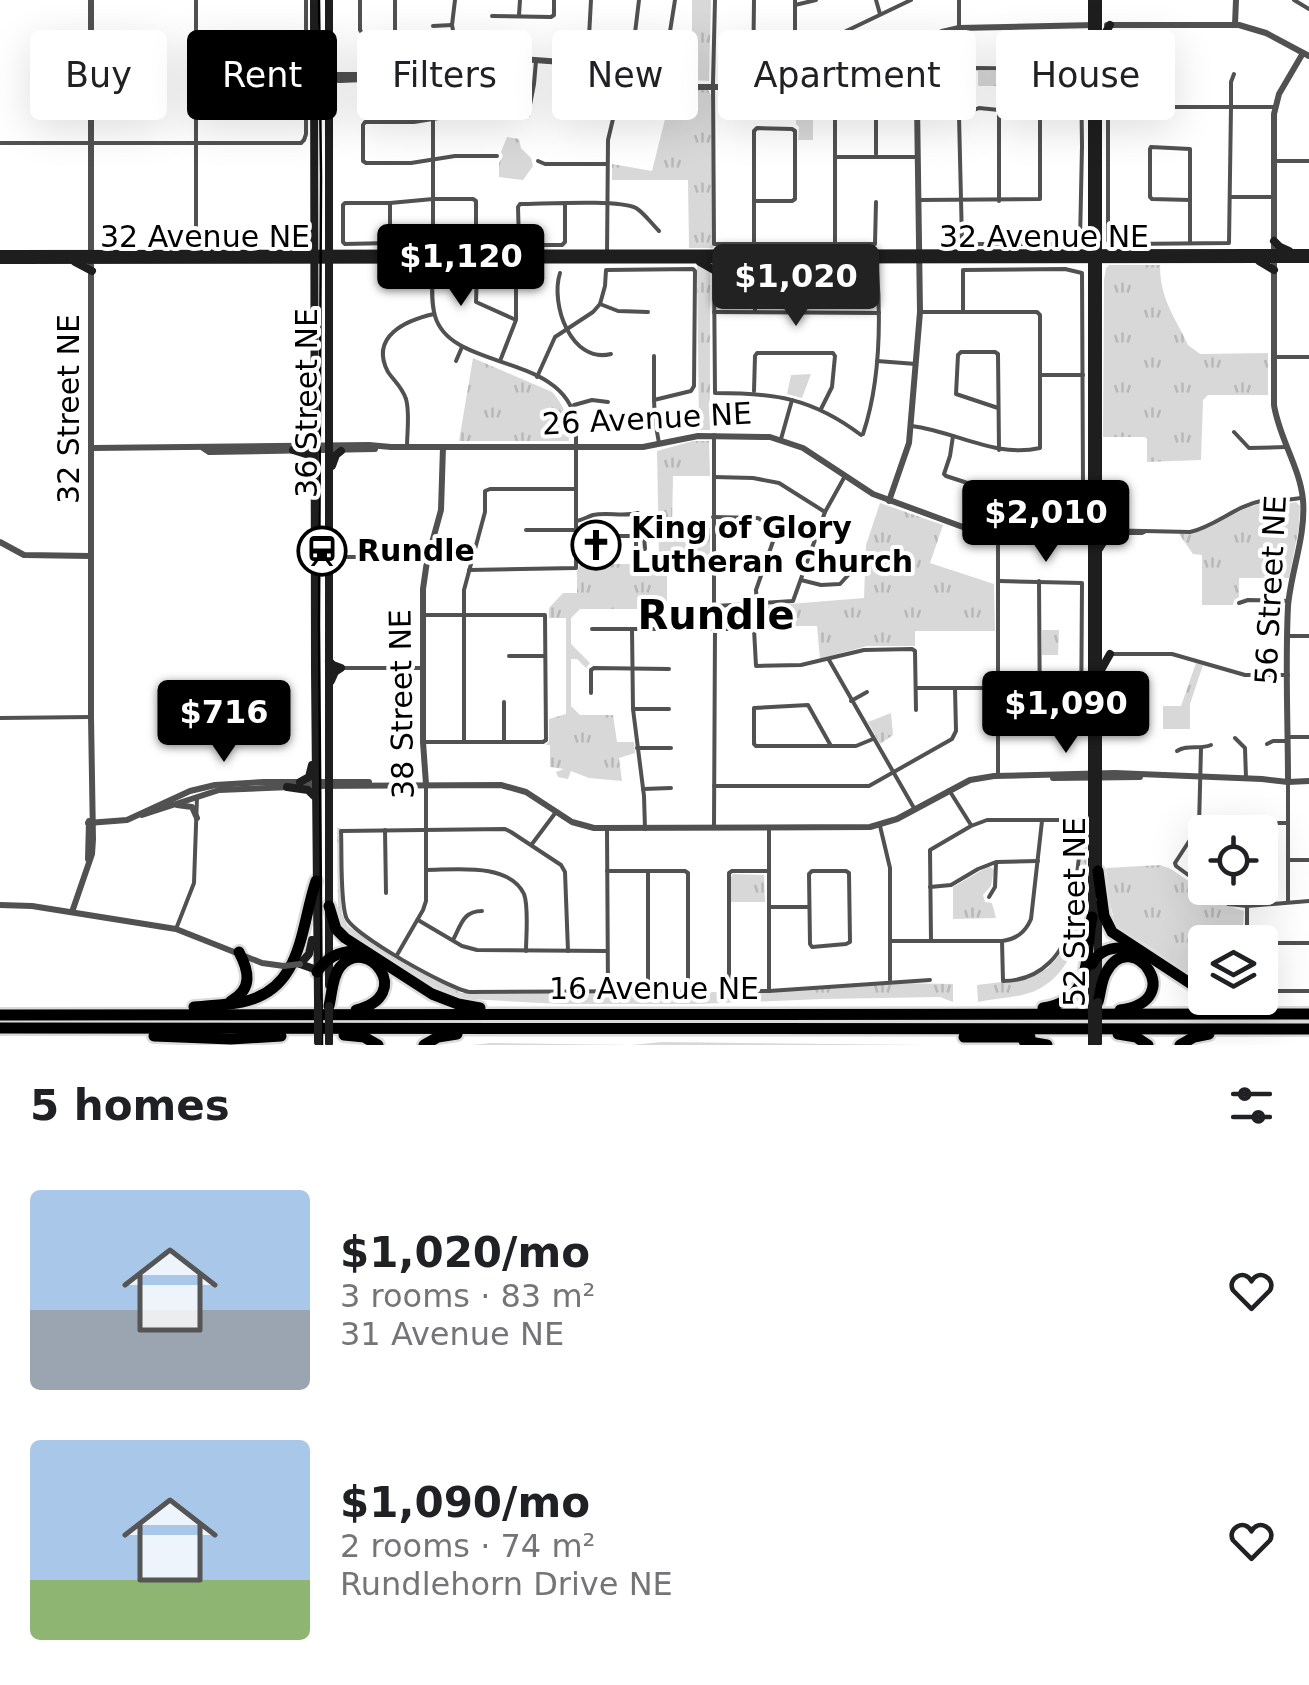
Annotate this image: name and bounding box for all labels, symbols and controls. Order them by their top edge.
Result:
chip: Buy [30,30,167,120]
chip: Rent [187,30,337,120]
chip: Filters [357,30,532,120]
chip: New [552,30,698,120]
chip: Apartment [718,30,976,120]
chip: House [996,30,1175,120]
street label: 32 Avenue NE [100,219,310,254]
street label: 32 Avenue NE [939,219,1149,254]
pin: $1,120 [380,224,542,309]
text: $1,120 [399,237,523,275]
pin: $1,020 [715,244,877,329]
text: $1,020 [734,257,858,295]
street label: 36 Street NE [289,308,324,498]
street label: 32 Street NE [51,314,86,504]
street label: 26 Avenue NE [541,396,753,441]
pin: $2,010 [965,480,1127,565]
text: $2,010 [984,493,1108,531]
street label: 56 Street NE [1248,494,1293,686]
place label: King of Glory Lutheran Church [631,510,913,579]
church icon: King of Glory Lutheran Church [570,519,622,571]
station icon: Rundle [296,525,348,577]
place label: Rundle [357,533,475,568]
district label: Rundle [637,592,795,638]
street label: 38 Street NE [382,609,421,799]
pin: $1,090 [985,671,1147,756]
pin: $716 [165,680,283,765]
text: $1,090 [1004,684,1128,722]
text: $716 [179,693,269,731]
map controls [1188,815,1278,1015]
button: locate [1188,815,1278,905]
street label: 52 Street NE [1057,817,1092,1007]
button: layers [1188,925,1278,1015]
street label: 16 Avenue NE [549,971,759,1006]
icon: filters [1224,1078,1279,1133]
text: 5 homes [30,1081,230,1130]
text: $1,020/mo [340,1228,590,1277]
icon: home [110,1230,230,1350]
icon: heart [1224,1263,1279,1318]
text: 3 rooms · 83 m² [340,1277,595,1315]
text: 31 Avenue NE [340,1315,564,1353]
text: $1,090/mo [340,1478,590,1527]
icon: home [110,1480,230,1600]
icon: heart [1224,1513,1279,1568]
text: 2 rooms · 74 m² [340,1527,595,1565]
text: Rundlehorn Drive NE [340,1565,673,1603]

